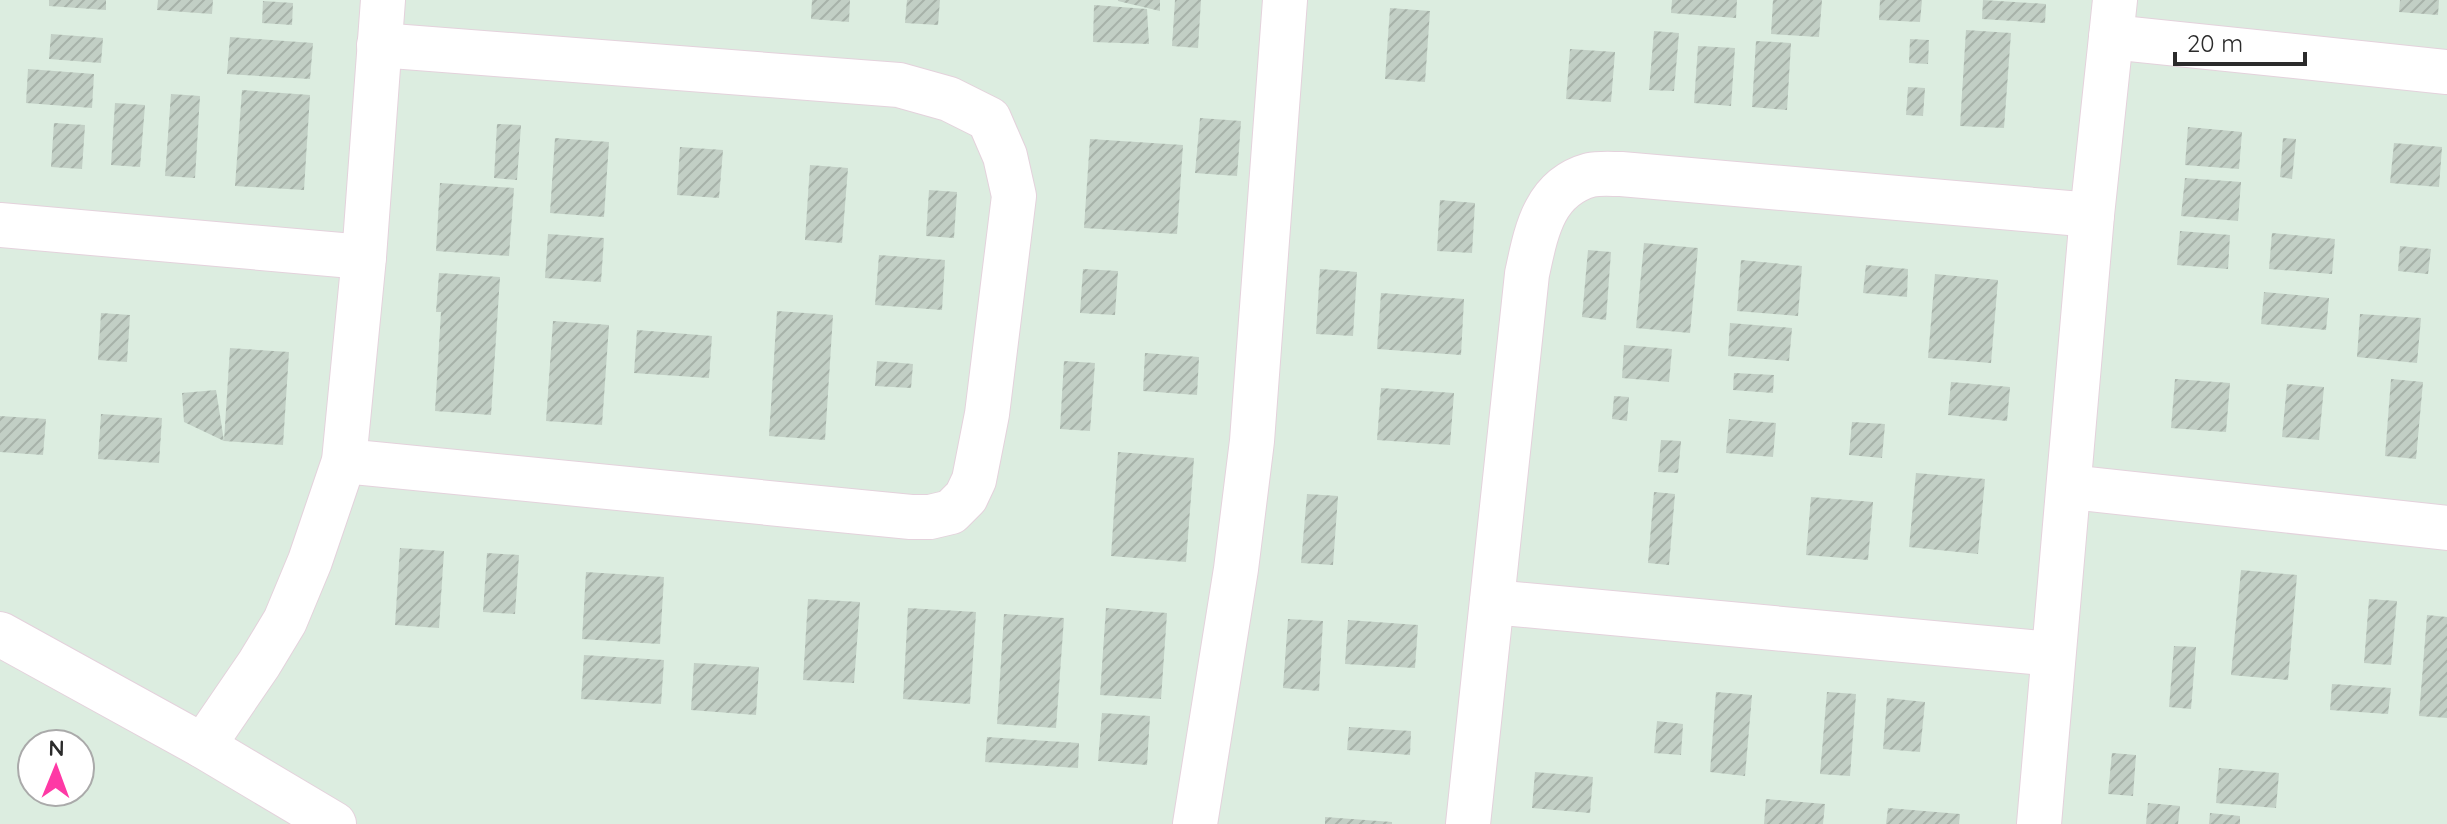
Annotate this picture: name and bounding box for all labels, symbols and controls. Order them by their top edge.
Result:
scale bar [2175,16,2305,66]
text: 20 m [2187,28,2243,58]
north arrow [16,728,96,808]
text: N [48,734,65,762]

